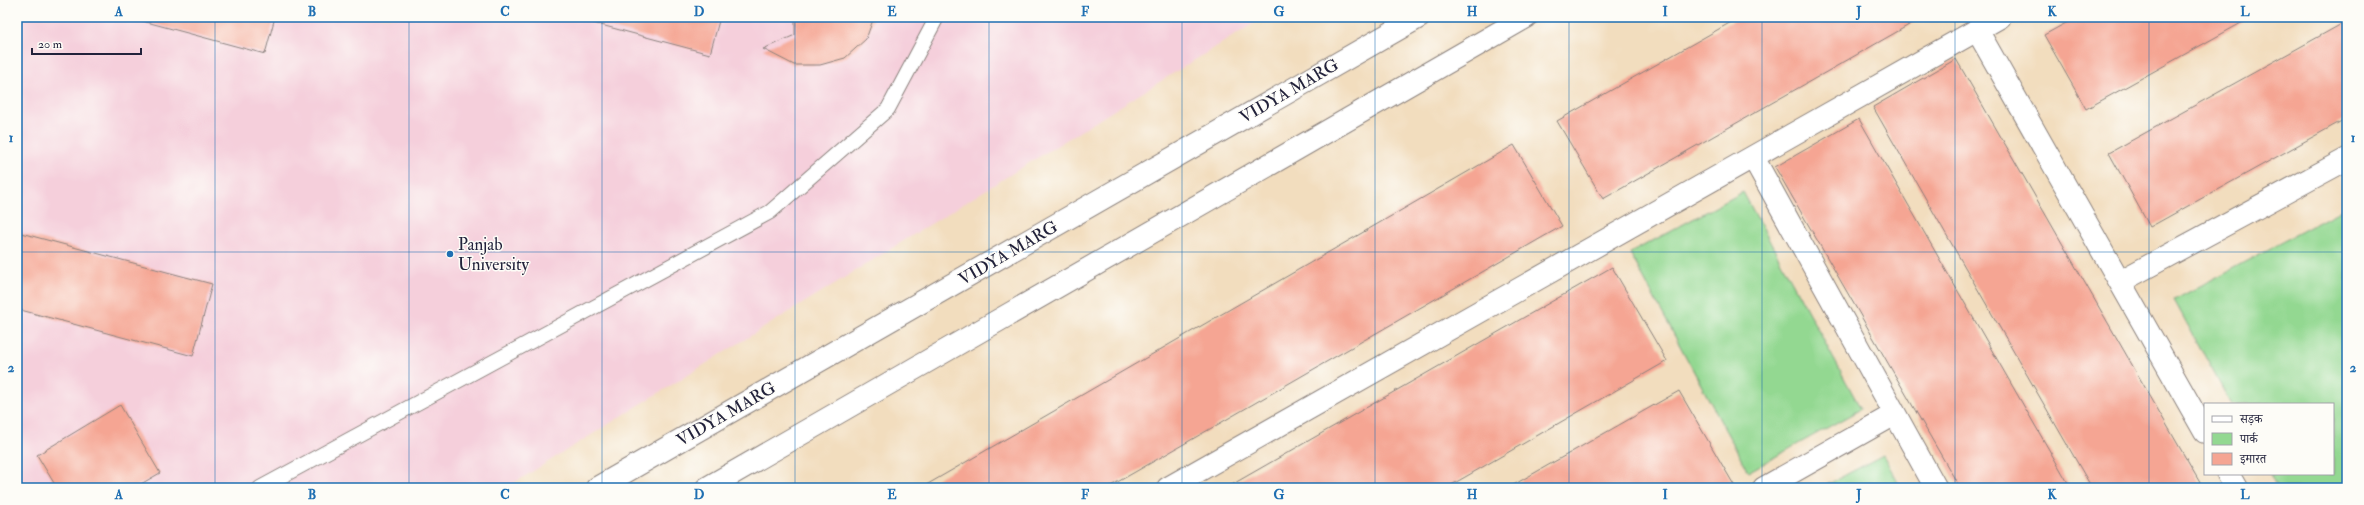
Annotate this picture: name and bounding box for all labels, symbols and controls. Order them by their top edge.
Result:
text: A [114,4,124,20]
text: B [308,4,316,20]
text: C [500,4,510,20]
text: D [694,4,705,20]
text: E [887,4,897,20]
text: F [1081,4,1090,20]
text: G [1274,4,1285,20]
text: H [1467,4,1478,20]
text: I [1662,4,1668,20]
text: J [1855,4,1862,21]
text: K [2047,4,2057,20]
text: L [2240,4,2250,20]
scale bar [32,30,141,56]
text: 20 m [38,37,63,52]
street label: VIDYA MARG [1236,54,1342,128]
text: 1 [9,130,14,146]
text: 1 [2351,130,2356,146]
street label: VIDYA MARG [955,216,1061,290]
place label: Panjab University [458,234,529,276]
marker: Panjab University [445,249,455,259]
text: 2 [8,360,15,376]
text: 2 [2350,360,2357,376]
street label: VIDYA MARG [673,377,779,451]
legend [2204,403,2334,475]
text: सड़क [2239,412,2264,427]
text: पार्क [2239,432,2259,447]
text: इमारत [2239,452,2267,467]
text: A [114,487,124,503]
text: B [308,487,316,503]
text: C [500,487,510,503]
text: D [694,487,705,503]
text: E [887,487,897,503]
text: F [1081,487,1090,503]
text: G [1274,487,1285,503]
text: H [1467,487,1478,503]
text: I [1662,487,1668,503]
text: J [1855,487,1862,504]
text: K [2047,487,2057,503]
text: L [2240,487,2250,503]

